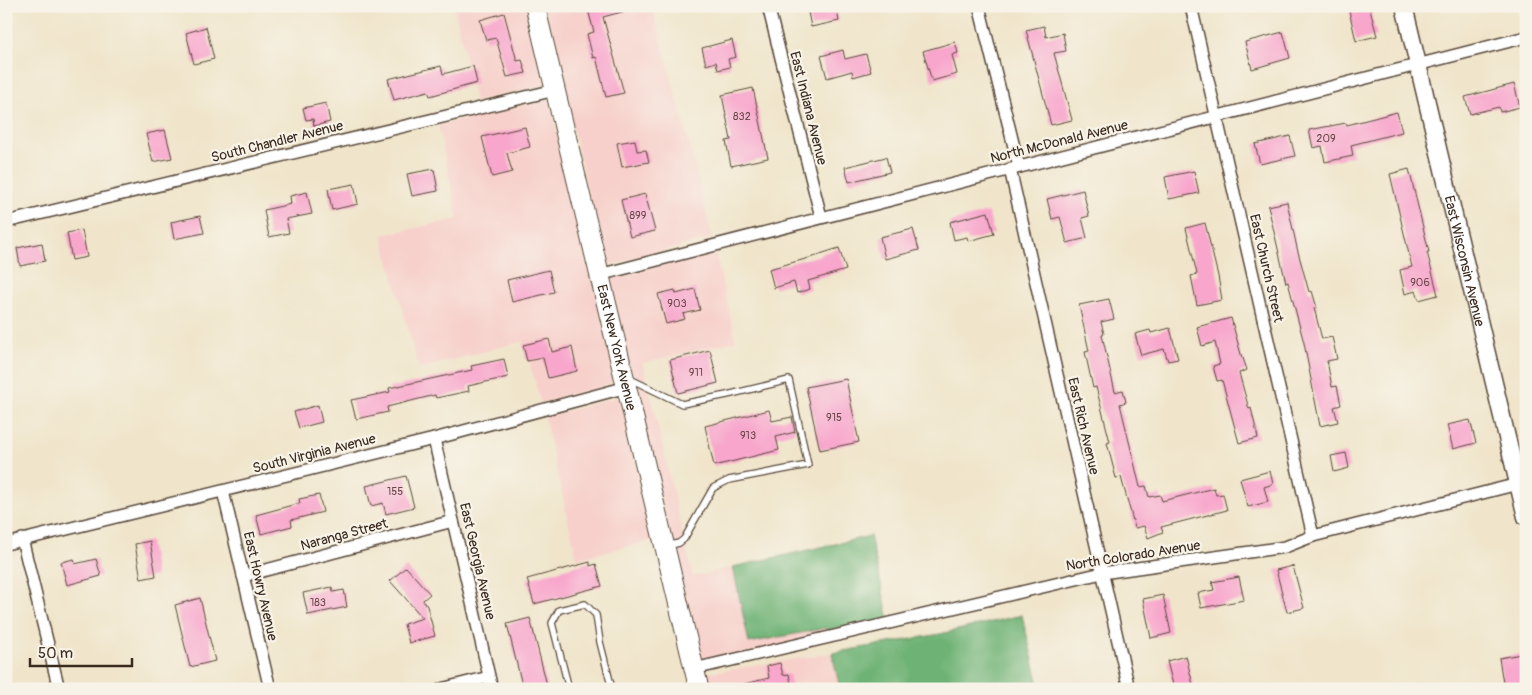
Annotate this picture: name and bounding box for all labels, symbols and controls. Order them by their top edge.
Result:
street label: East Indiana Avenue [786,50,831,167]
house number: 832 [733,110,751,123]
street label: North McDonald Avenue [989,116,1130,167]
street label: South Chandler Avenue [209,117,345,166]
house number: 209 [1316,132,1336,145]
street label: East Wisconsin Avenue [1440,194,1488,328]
house number: 899 [630,209,647,222]
street label: East Church Street [1246,212,1287,324]
house number: 906 [1410,276,1430,289]
street label: East New York Avenue [593,283,640,412]
house number: 903 [667,297,687,310]
house number: 911 [689,366,703,379]
street label: East Rich Avenue [1064,376,1103,476]
house number: 915 [826,411,842,424]
house number: 913 [740,429,756,442]
street label: South Virginia Avenue [251,430,378,477]
house number: 155 [387,485,403,498]
street label: East Georgia Avenue [456,501,499,621]
street label: Naranga Street [299,515,390,554]
street label: East Howry Avenue [240,530,281,642]
street label: North Colorado Avenue [1065,536,1202,575]
house number: 183 [310,596,326,609]
scale bar [30,635,132,667]
text: 50 m [38,644,73,663]

